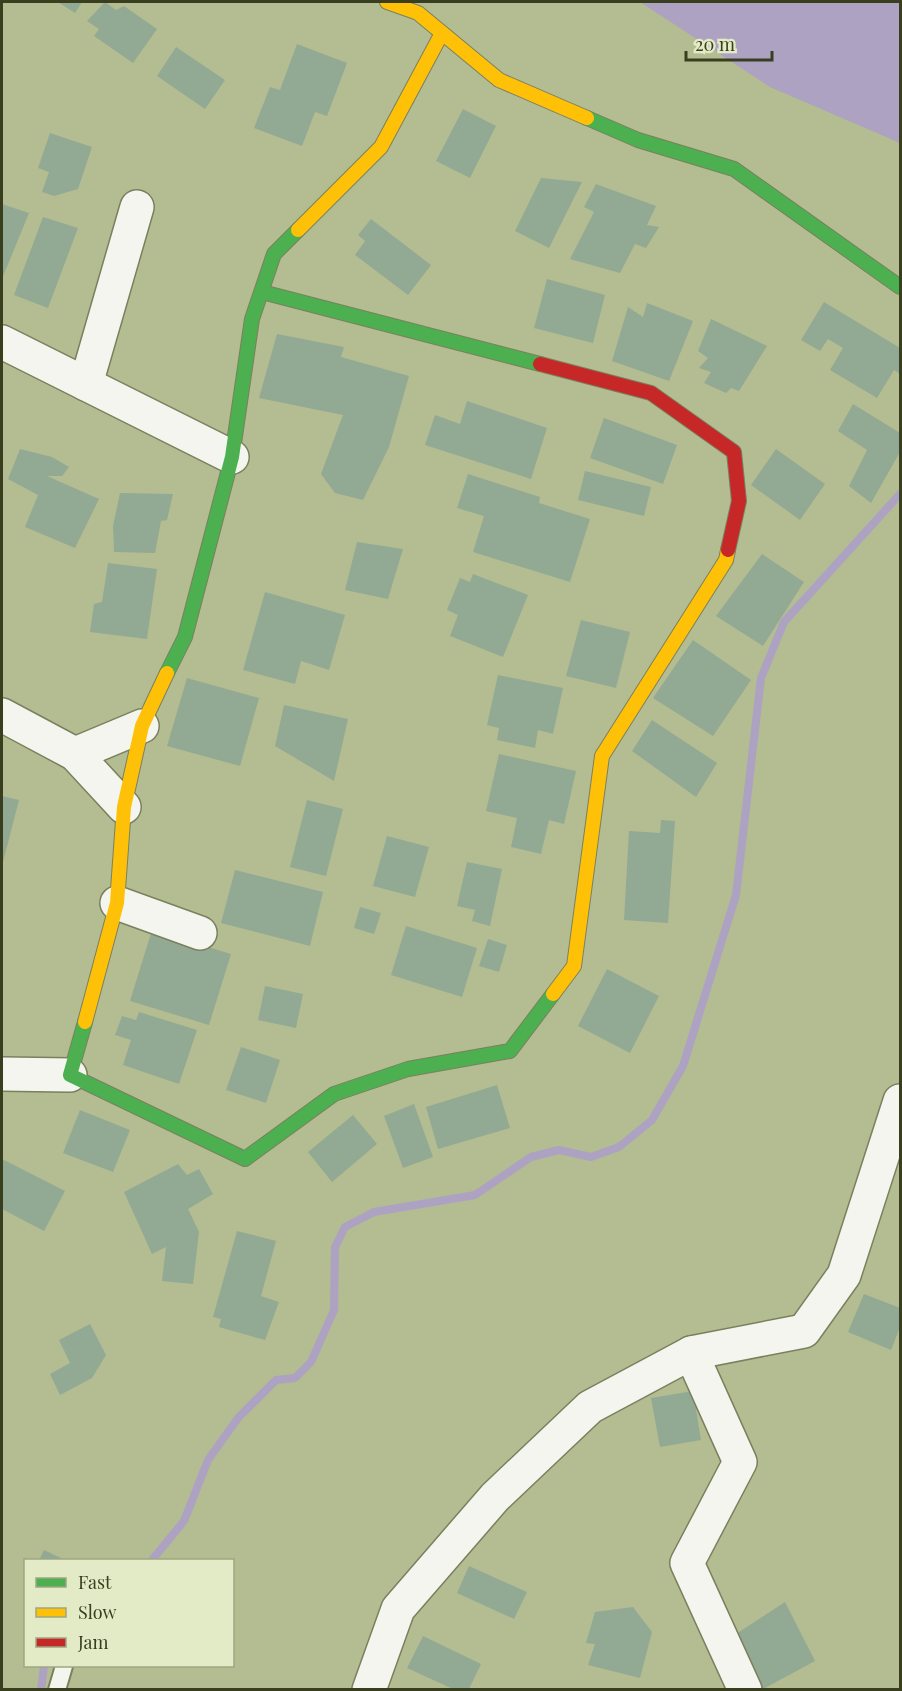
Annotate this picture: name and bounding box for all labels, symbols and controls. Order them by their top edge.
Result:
scale bar [686,24,772,62]
text: 20 m [695,32,735,56]
legend [24,1559,234,1667]
text: Fast [78,1570,112,1594]
text: Slow [78,1600,116,1624]
text: Jam [77,1630,108,1654]

